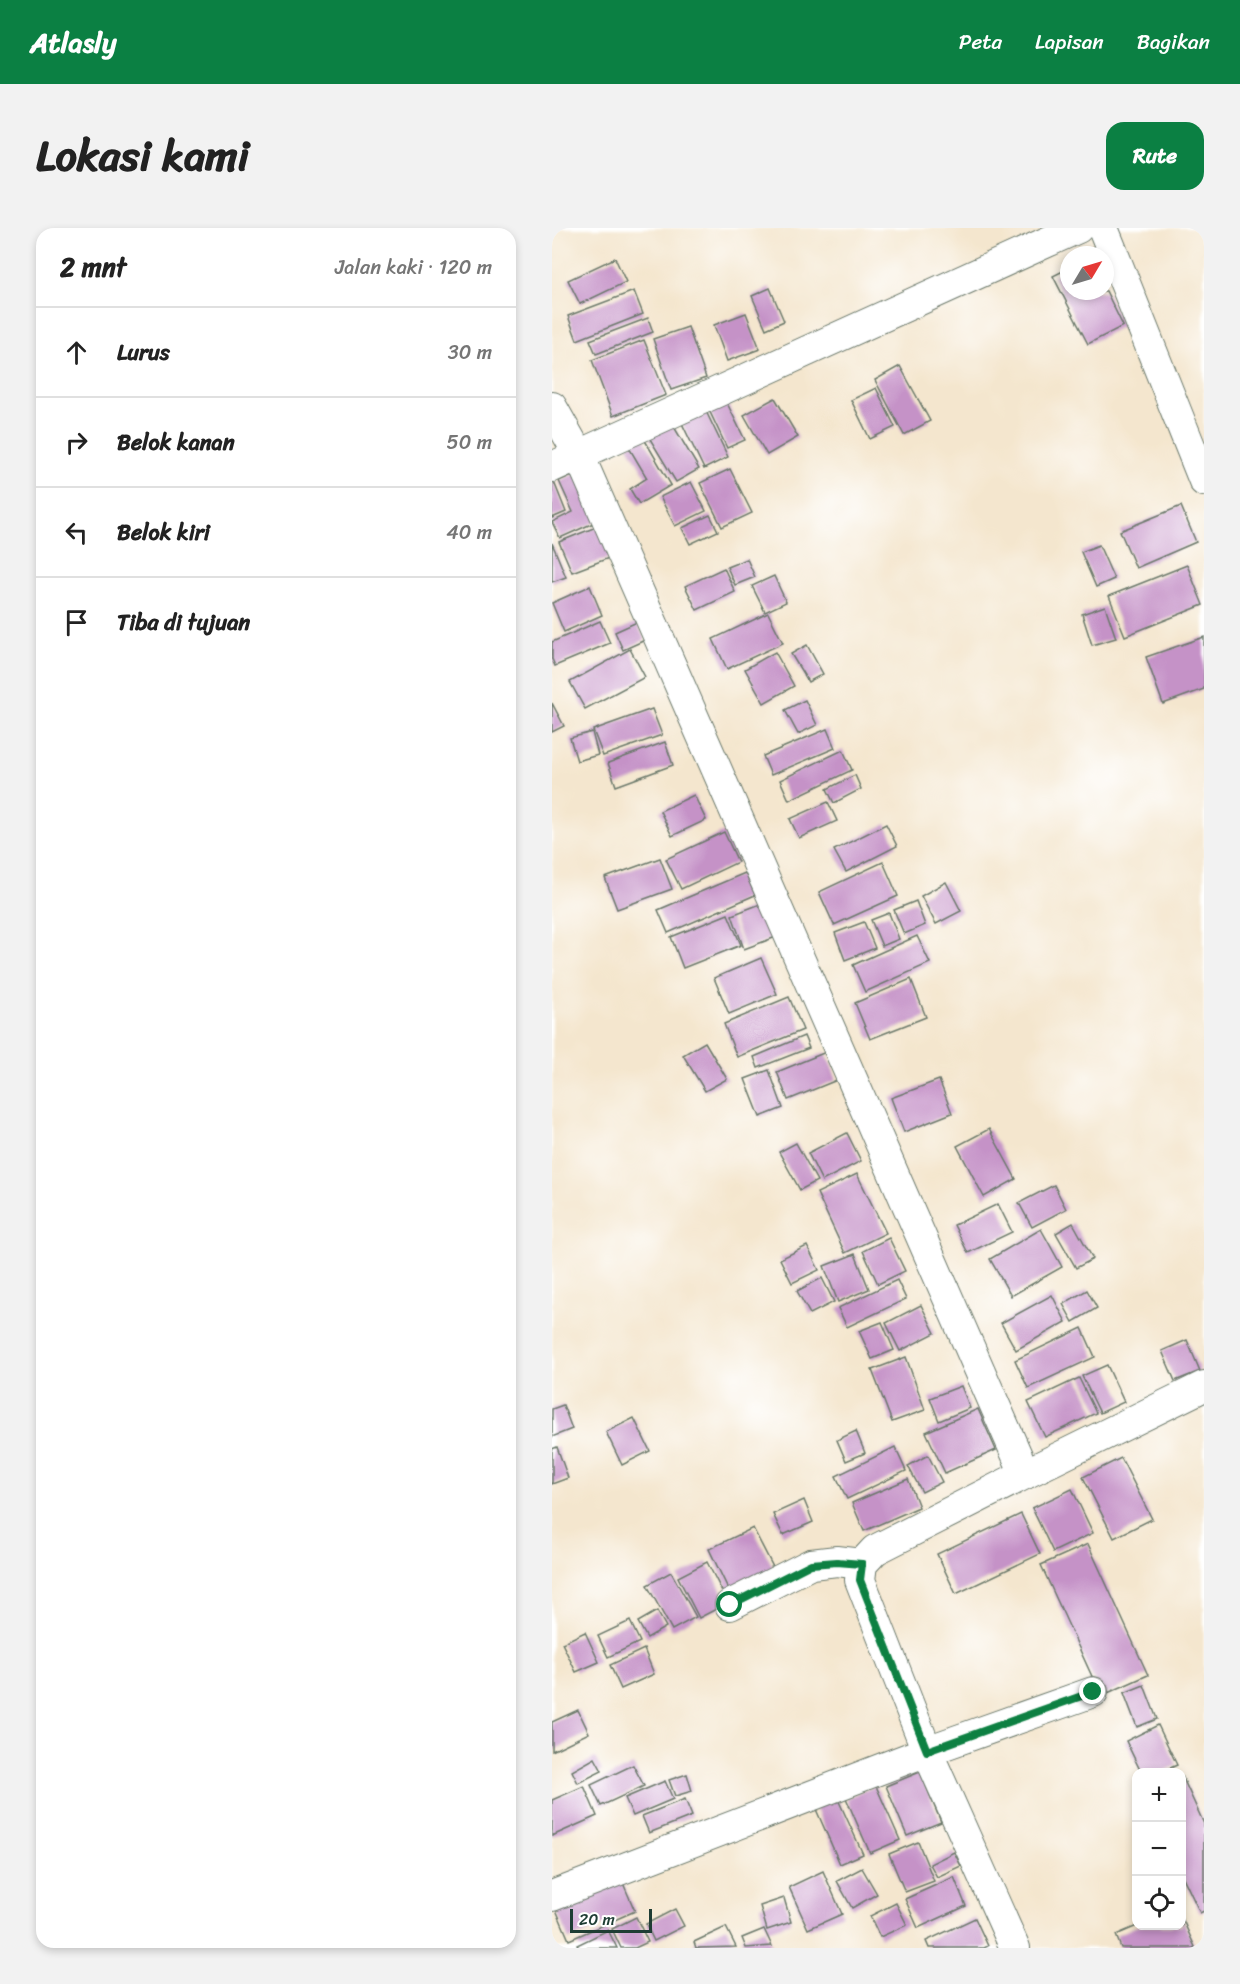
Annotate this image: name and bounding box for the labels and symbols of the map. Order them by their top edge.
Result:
north arrow [1060,246,1114,300]
route start [716,1591,742,1617]
route end [1079,1678,1105,1704]
scale bar [570,1906,652,1934]

